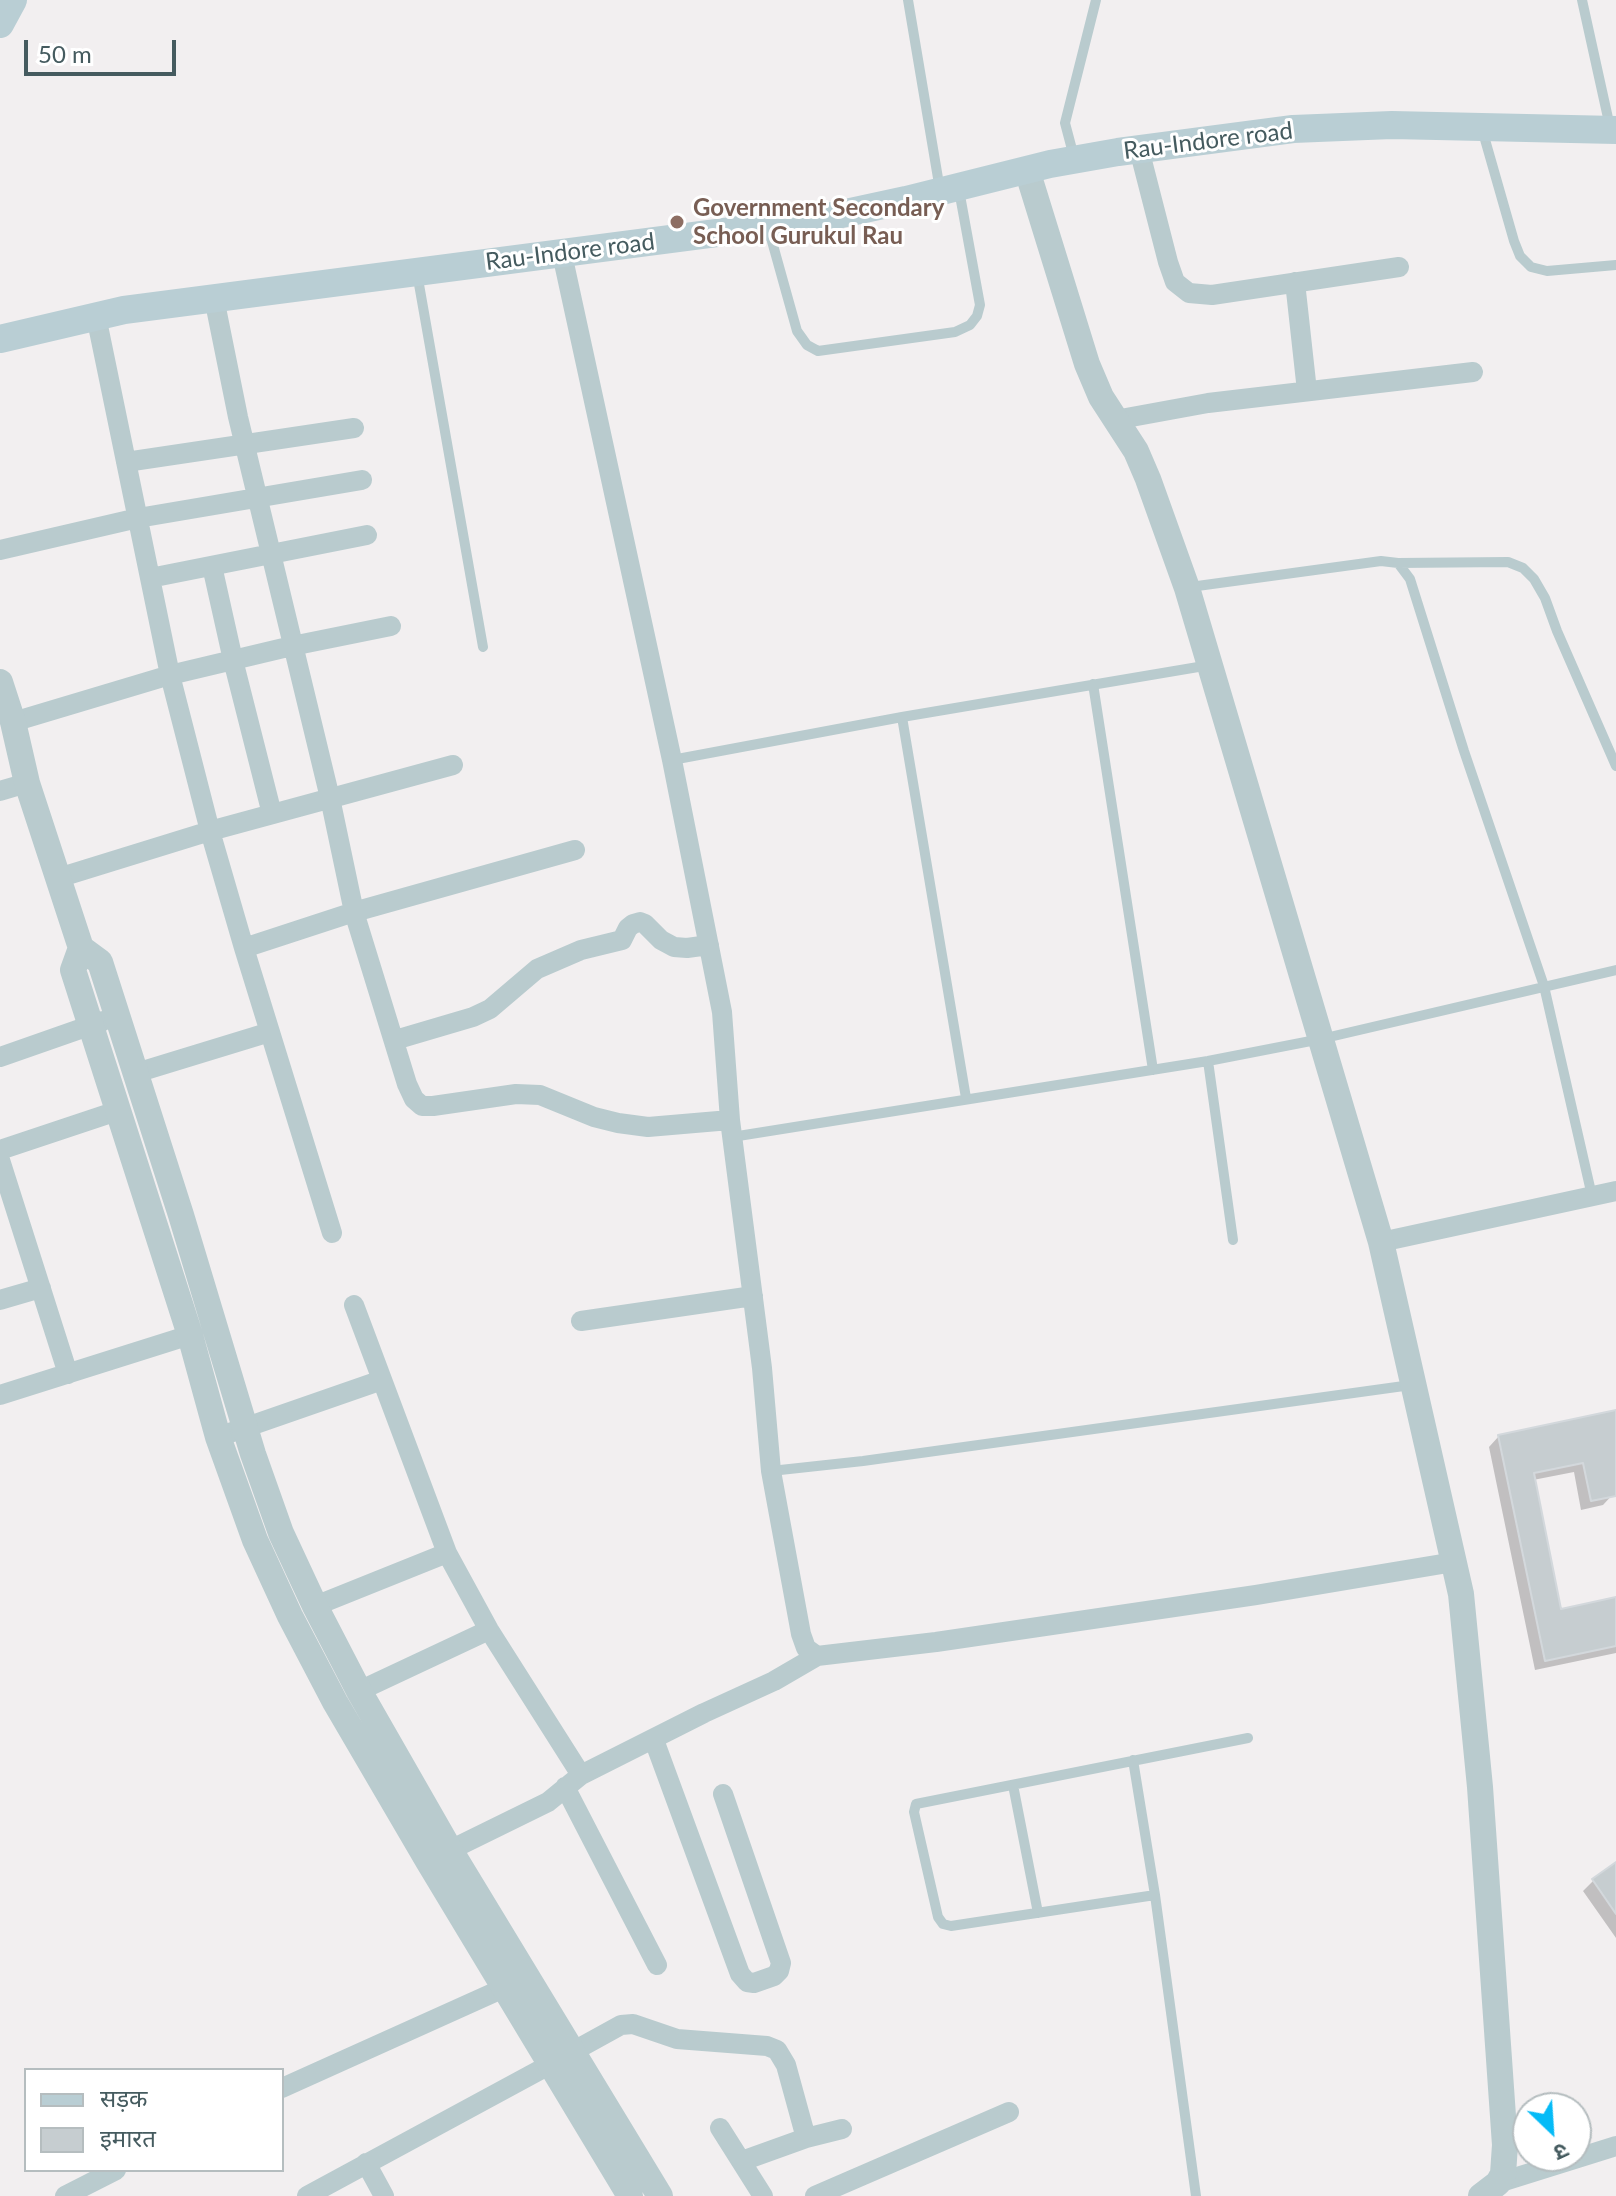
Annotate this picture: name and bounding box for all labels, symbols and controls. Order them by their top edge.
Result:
scale bar [28,24,180,74]
text: 50 m [38,39,92,68]
street label: Rau-Indore road [1122,116,1294,166]
place label: Government Secondary School Gurukul Rau [693,194,944,250]
marker: Government Secondary School Gurukul Rau [668,213,686,231]
street label: Rau-Indore road [484,227,656,277]
legend [24,2068,284,2172]
text: सड़क [100,2083,148,2112]
north arrow [1512,2092,1592,2172]
text: इमारत [100,2123,156,2152]
text: उ [1550,2137,1573,2167]

